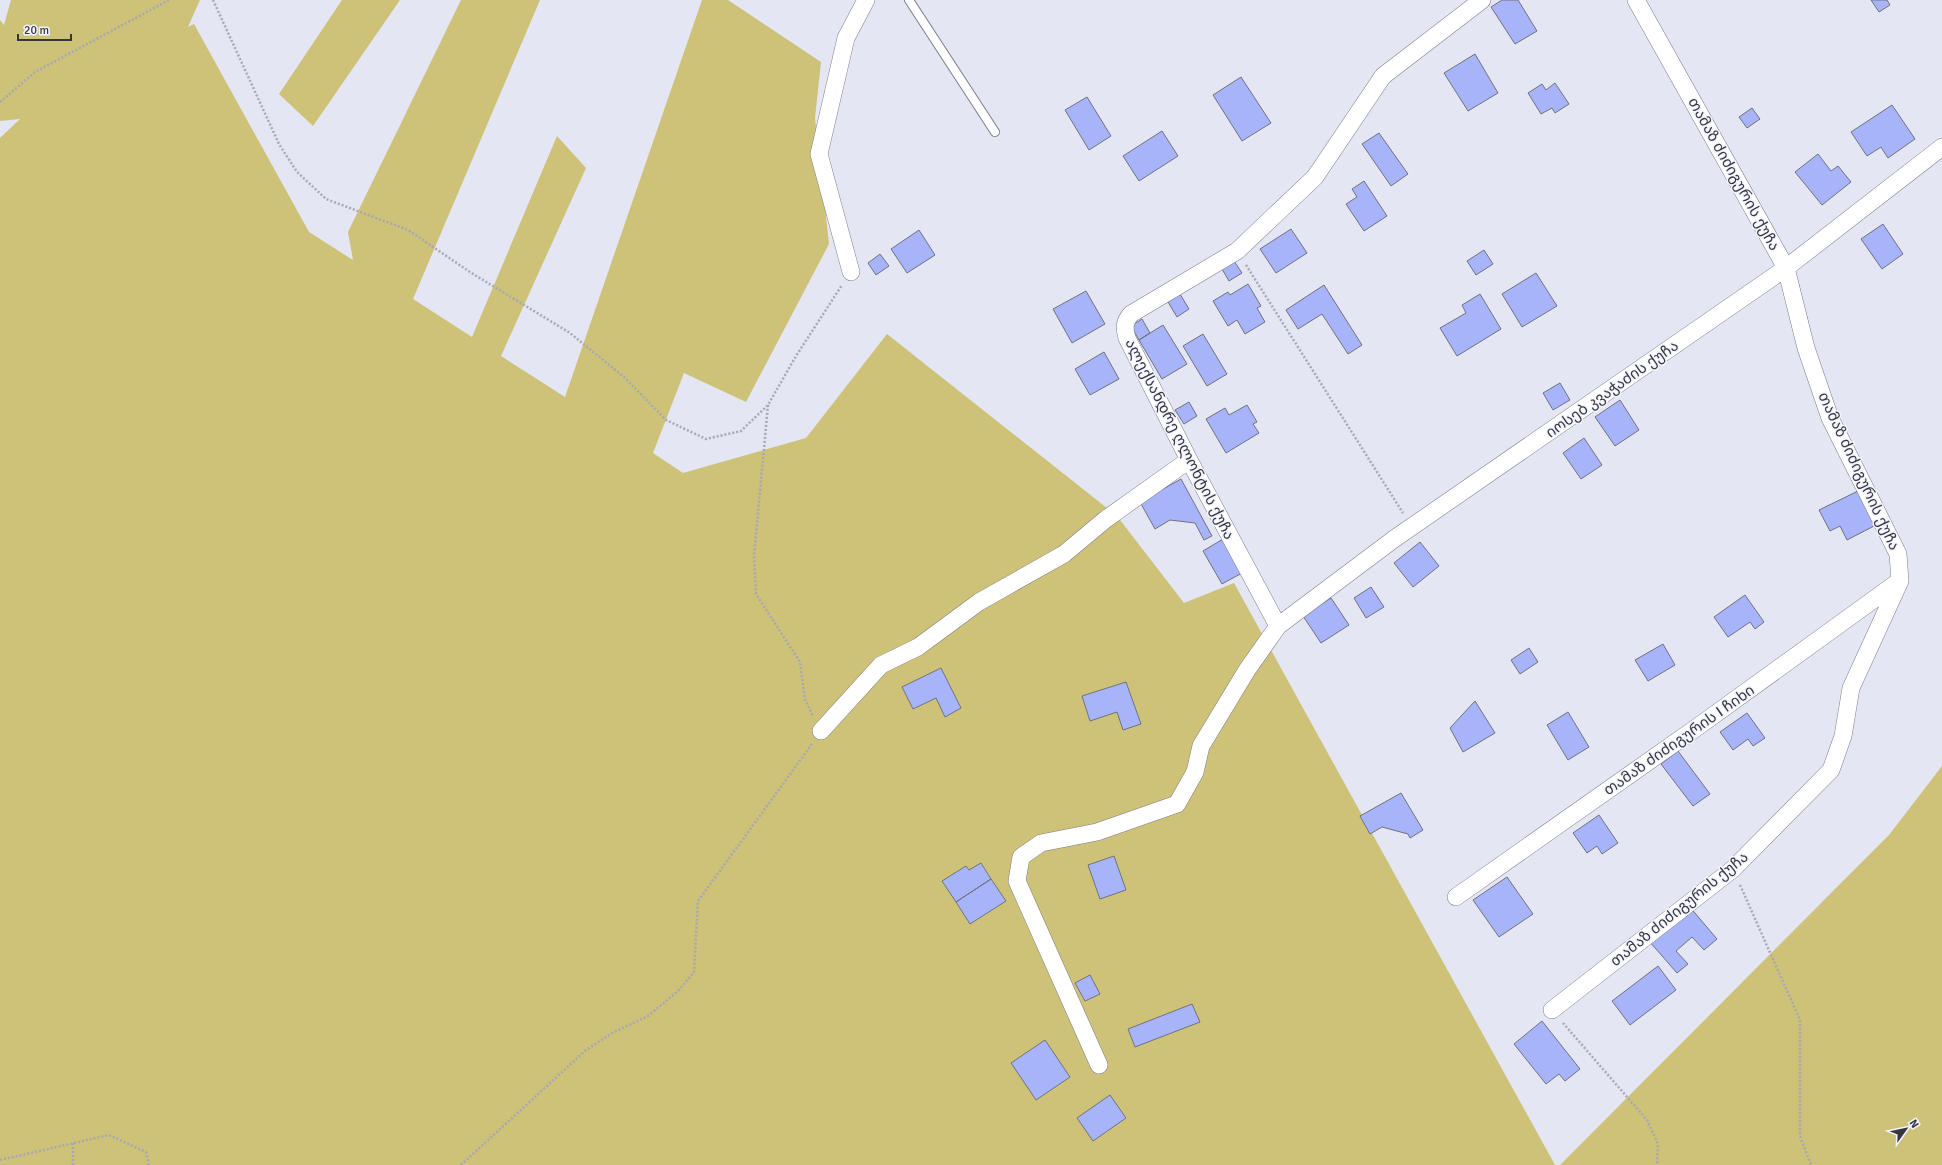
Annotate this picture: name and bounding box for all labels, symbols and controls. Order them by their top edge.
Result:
scale bar [18,16,71,42]
text: 20 m [24,23,49,38]
street label: თამაზ ძიძიგურის ქუჩა [1684,94,1784,254]
street label: ალექსანდრე ღლონტის ქუჩა [1121,336,1239,542]
street label: იოსებ კვაჭაძის ქუჩა [1542,336,1682,442]
street label: თამაზ ძიძიგურის ქუჩა [1814,389,1904,553]
street label: თამაზ ძიძიგურის I ჩიხი [1600,681,1758,799]
street label: თამაზ ძიძიგურის ქუჩა [1606,848,1752,970]
north arrow [1886,1109,1926,1149]
text: N [1906,1117,1922,1131]

